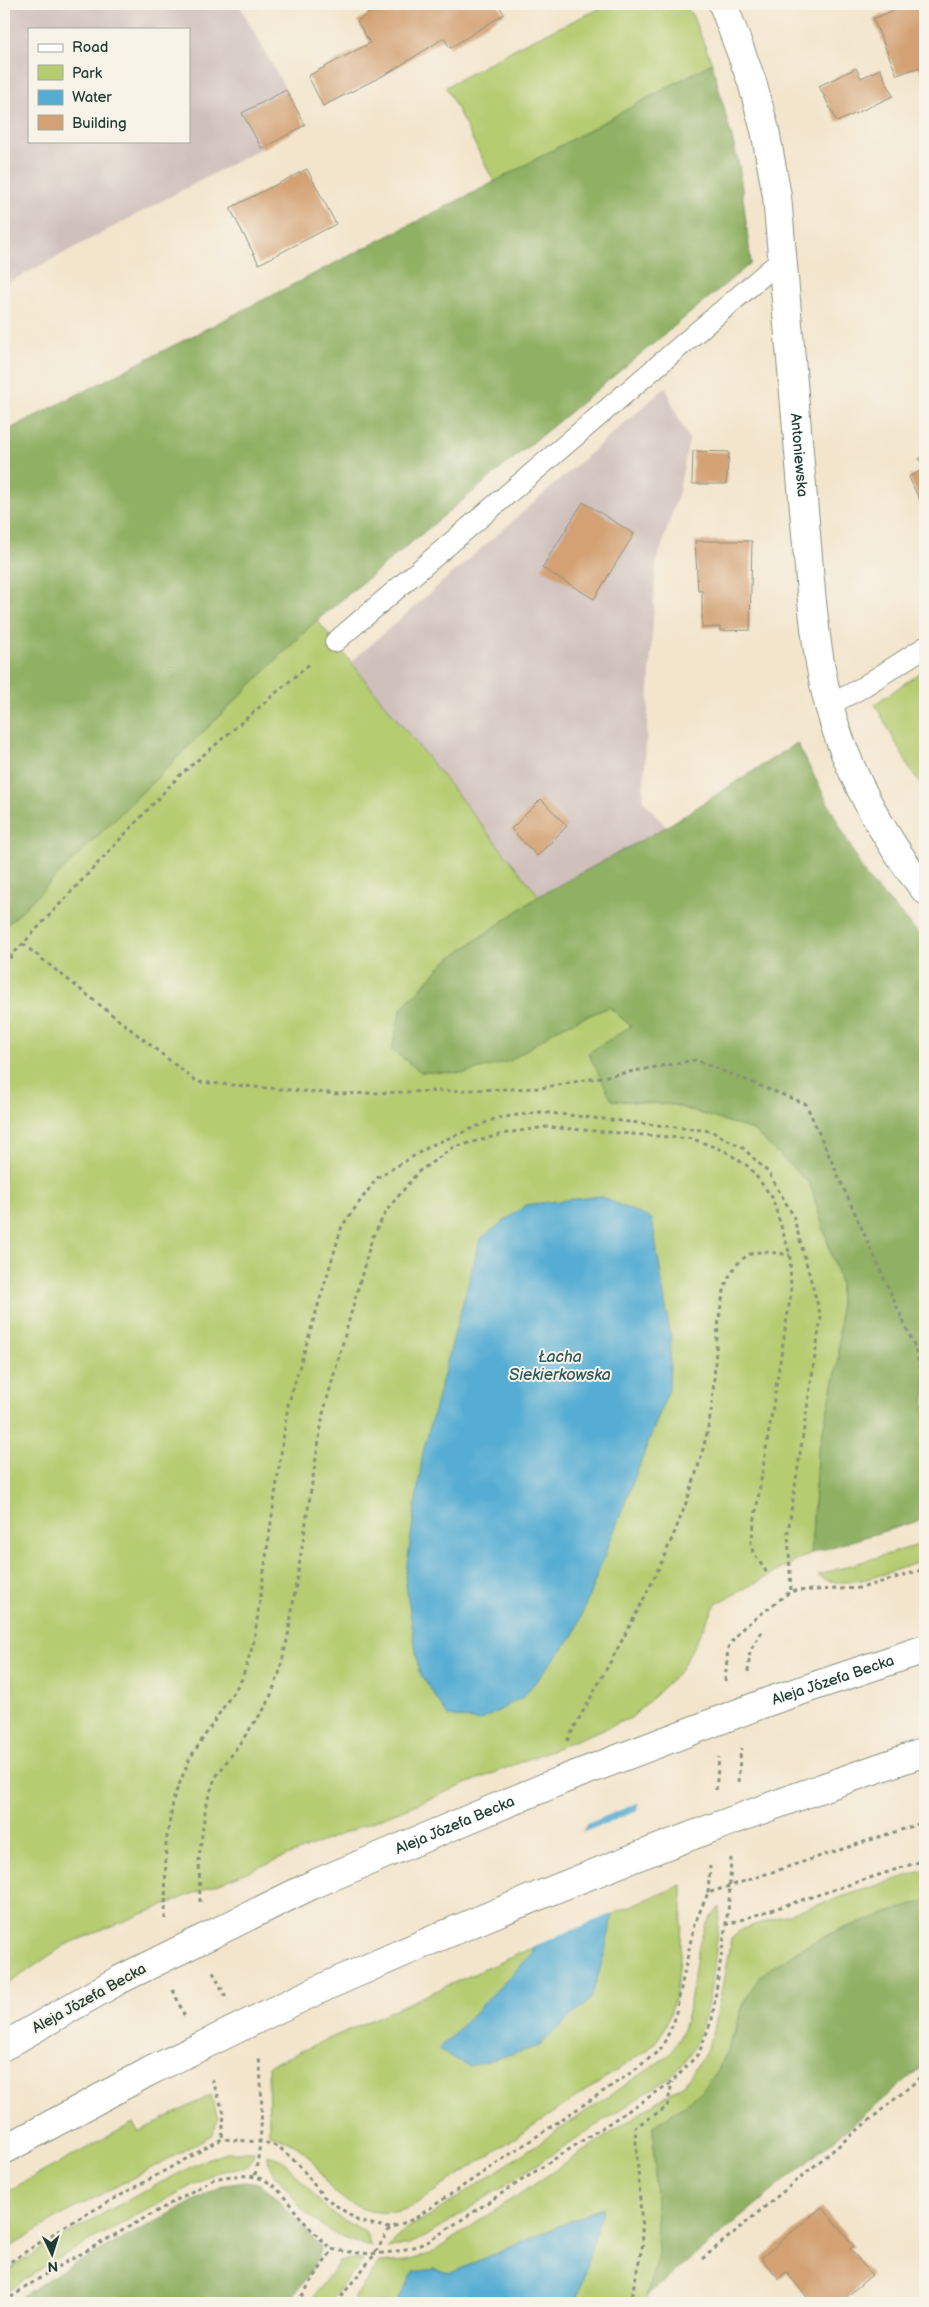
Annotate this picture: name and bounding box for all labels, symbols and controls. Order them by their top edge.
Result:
legend [28,28,190,142]
text: Road [72,38,108,57]
text: Park [72,64,103,83]
text: Water [72,88,112,107]
text: Building [72,114,127,133]
street label: Antoniewska [786,412,812,498]
water label: Łacha Siekierkowska [509,1348,611,1385]
street label: Aleja Józefa Becka [769,1651,897,1710]
street label: Aleja Józefa Becka [392,1792,518,1859]
street label: Aleja Józefa Becka [29,1959,150,2038]
north arrow [28,2230,78,2280]
text: N [47,2258,59,2275]

